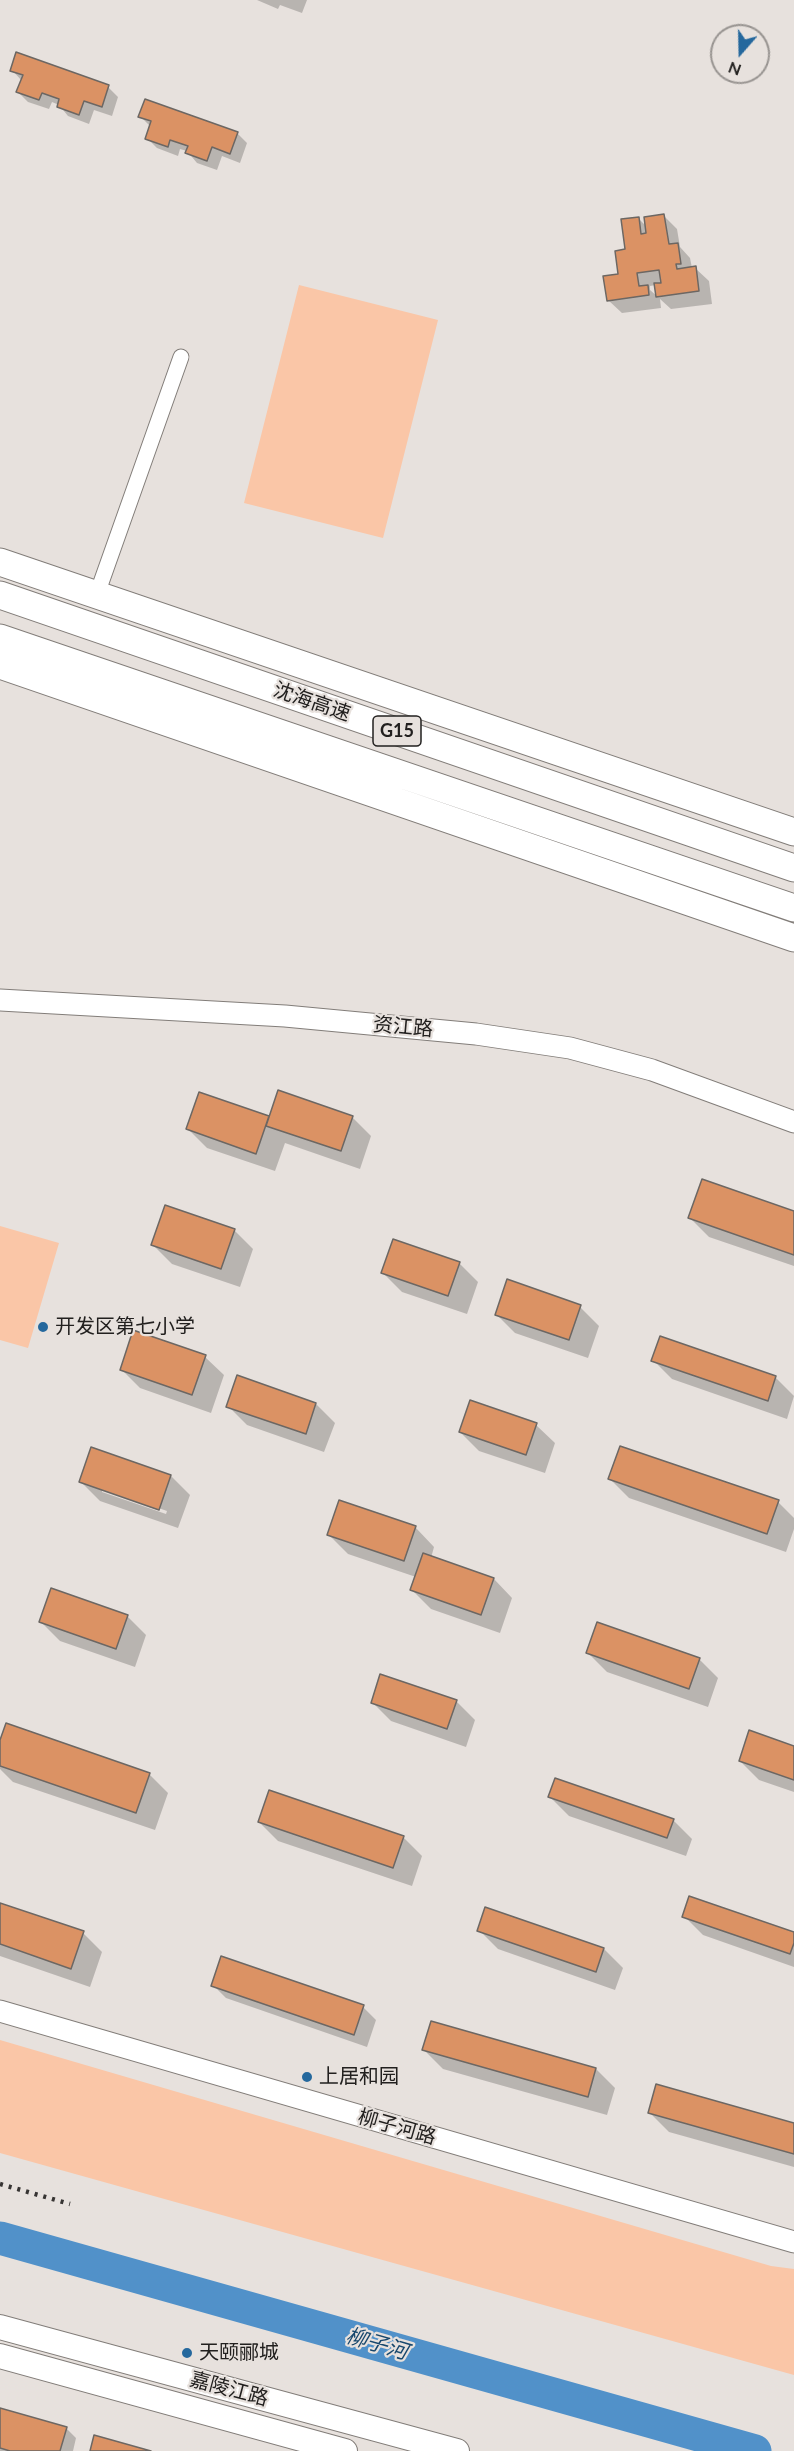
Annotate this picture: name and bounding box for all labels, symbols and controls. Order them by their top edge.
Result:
north arrow [710,24,770,84]
text: N [725,58,743,81]
street label: 沈海高速 [270,678,354,726]
road number: G15 [373,716,421,746]
street label: 资江路 [372,1012,434,1042]
place label: 开发区第七小学 [55,1315,195,1339]
marker: 开发区第七小学 [36,1320,50,1334]
place label: 上居和园 [319,2065,399,2089]
marker: 上居和园 [300,2070,314,2084]
street label: 柳子河路 [355,2104,439,2150]
water label: 柳子河 [343,2323,411,2365]
place label: 天颐郦城 [199,2341,279,2365]
marker: 天颐郦城 [180,2346,194,2360]
street label: 嘉陵江路 [187,2367,271,2411]

